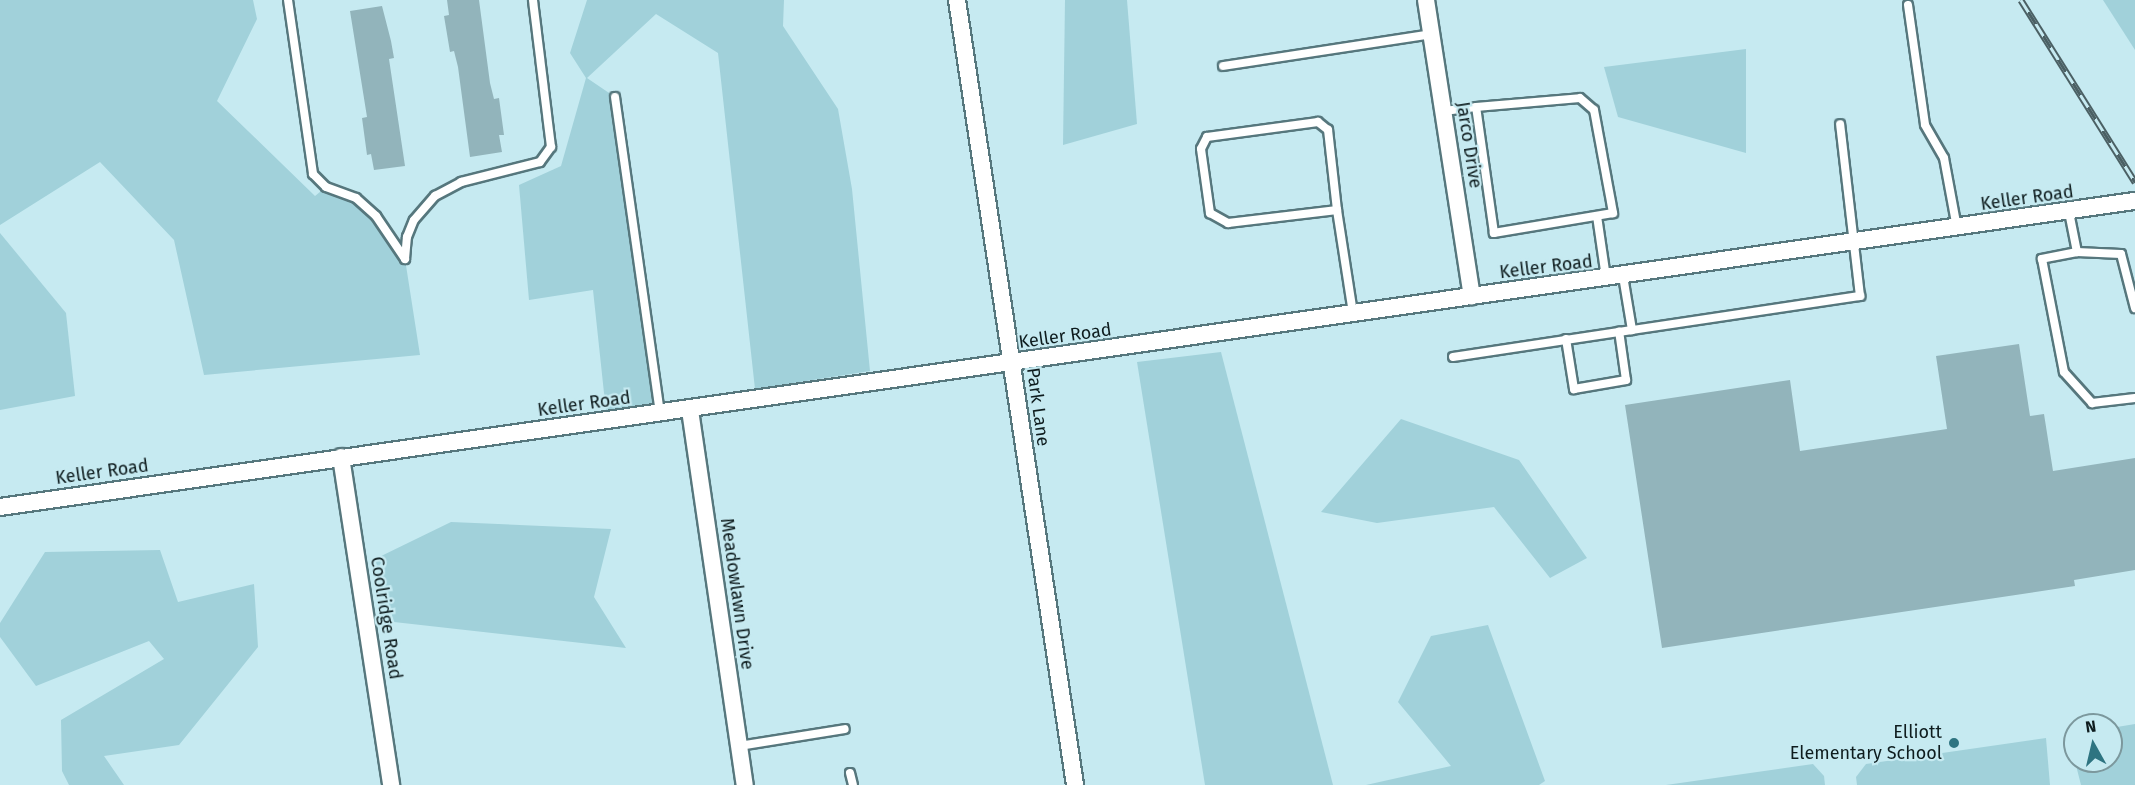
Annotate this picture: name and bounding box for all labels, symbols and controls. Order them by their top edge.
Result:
street label: Jarco Drive [1451,100,1487,190]
street label: Keller Road [1979,181,2075,215]
street label: Keller Road [1498,251,1594,283]
street label: Keller Road [1017,319,1113,353]
street label: Park Lane [1022,366,1054,448]
street label: Keller Road [536,387,632,421]
street label: Keller Road [54,455,150,489]
street label: Meadowlawn Drive [716,517,758,671]
street label: Coolridge Road [366,555,406,681]
north arrow [2063,713,2123,773]
text: N [2084,717,2097,737]
place label: Elliott Elementary School [1790,722,1942,764]
marker: Elliott Elementary School [1947,736,1961,750]

